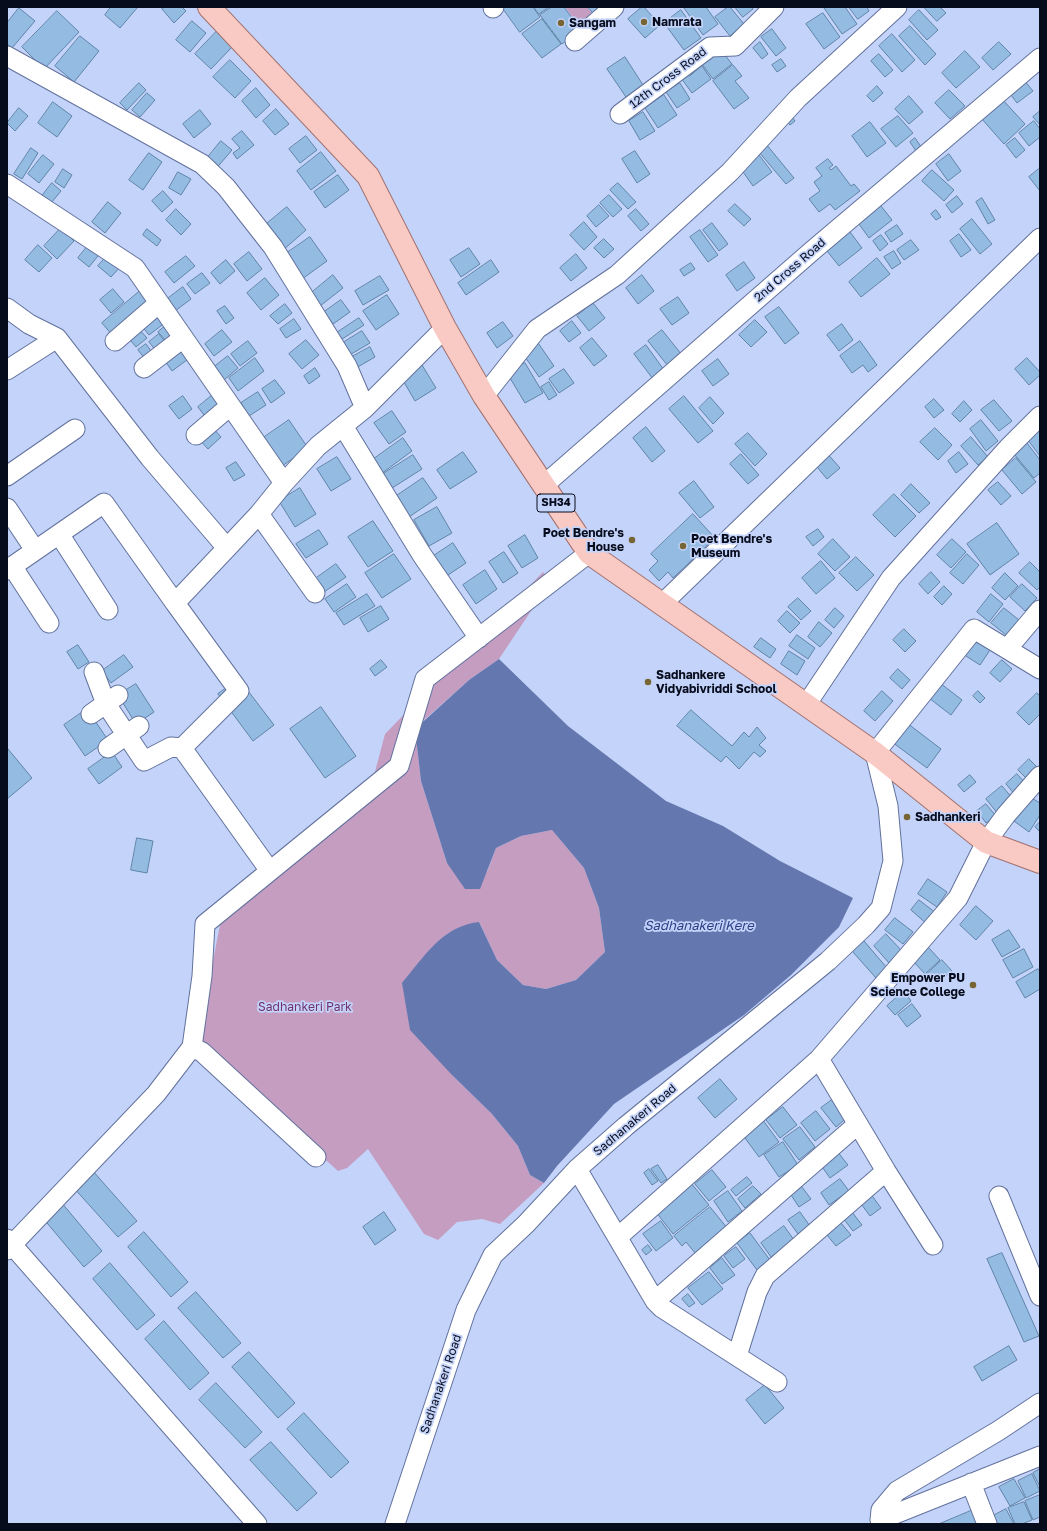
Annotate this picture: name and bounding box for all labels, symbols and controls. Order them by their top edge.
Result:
place label: Namrata [652,15,702,29]
place label: Sangam [569,16,616,30]
marker: Namrata [639,17,649,27]
marker: Sangam [556,18,566,28]
street label: 12th Cross Road [627,44,709,112]
street label: 2nd Cross Road [751,235,829,305]
road number: SH34 [537,494,575,512]
place label: Poet Bendre's House [543,526,624,554]
place label: Poet Bendre's Museum [691,532,772,560]
marker: Poet Bendre's House [627,535,637,545]
marker: Poet Bendre's Museum [678,541,688,551]
place label: Sadhankere Vidyabivriddi School [656,668,776,696]
marker: Sadhankere Vidyabivriddi School [643,677,653,687]
place label: Sadhankeri [915,810,981,824]
marker: Sadhankeri [902,812,912,822]
water label: Sadhanakeri Kere [644,918,754,934]
place label: Empower PU Science College [870,971,965,999]
marker: Empower PU Science College [968,980,978,990]
park label: Sadhankeri Park [258,1000,352,1014]
street label: Sadhanakeri Road [591,1081,679,1159]
street label: Sadhanakeri Road [417,1333,465,1435]

